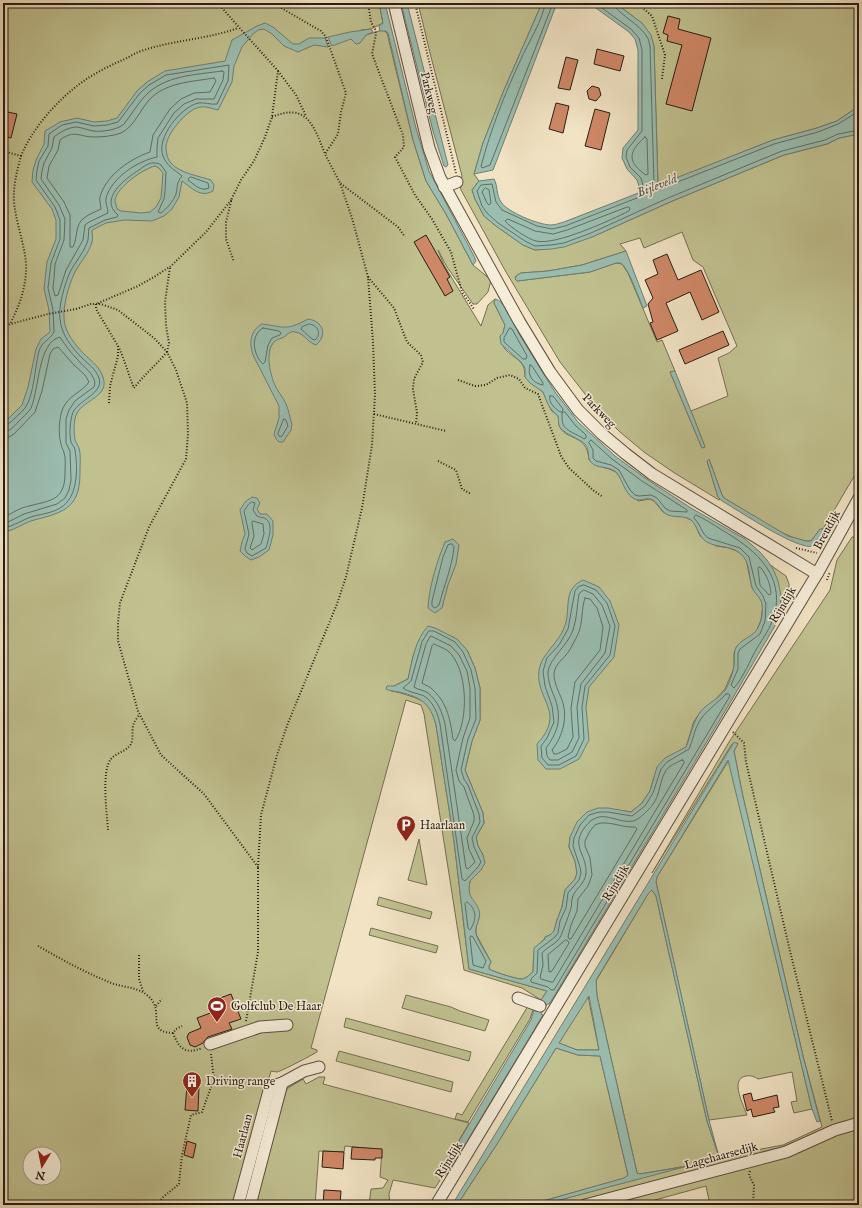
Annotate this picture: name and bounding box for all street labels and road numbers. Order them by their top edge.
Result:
street label: Parkweg [417,71,441,116]
street label: Parkweg [579,390,620,432]
street label: Breudijk [810,507,844,552]
street label: Rijndijk [766,583,800,626]
street label: Rijndijk [599,861,633,904]
street label: Haarlaan [230,1112,256,1160]
street label: Rijndijk [432,1138,466,1181]
street label: Lagehaarsedijk [683,1139,760,1173]

